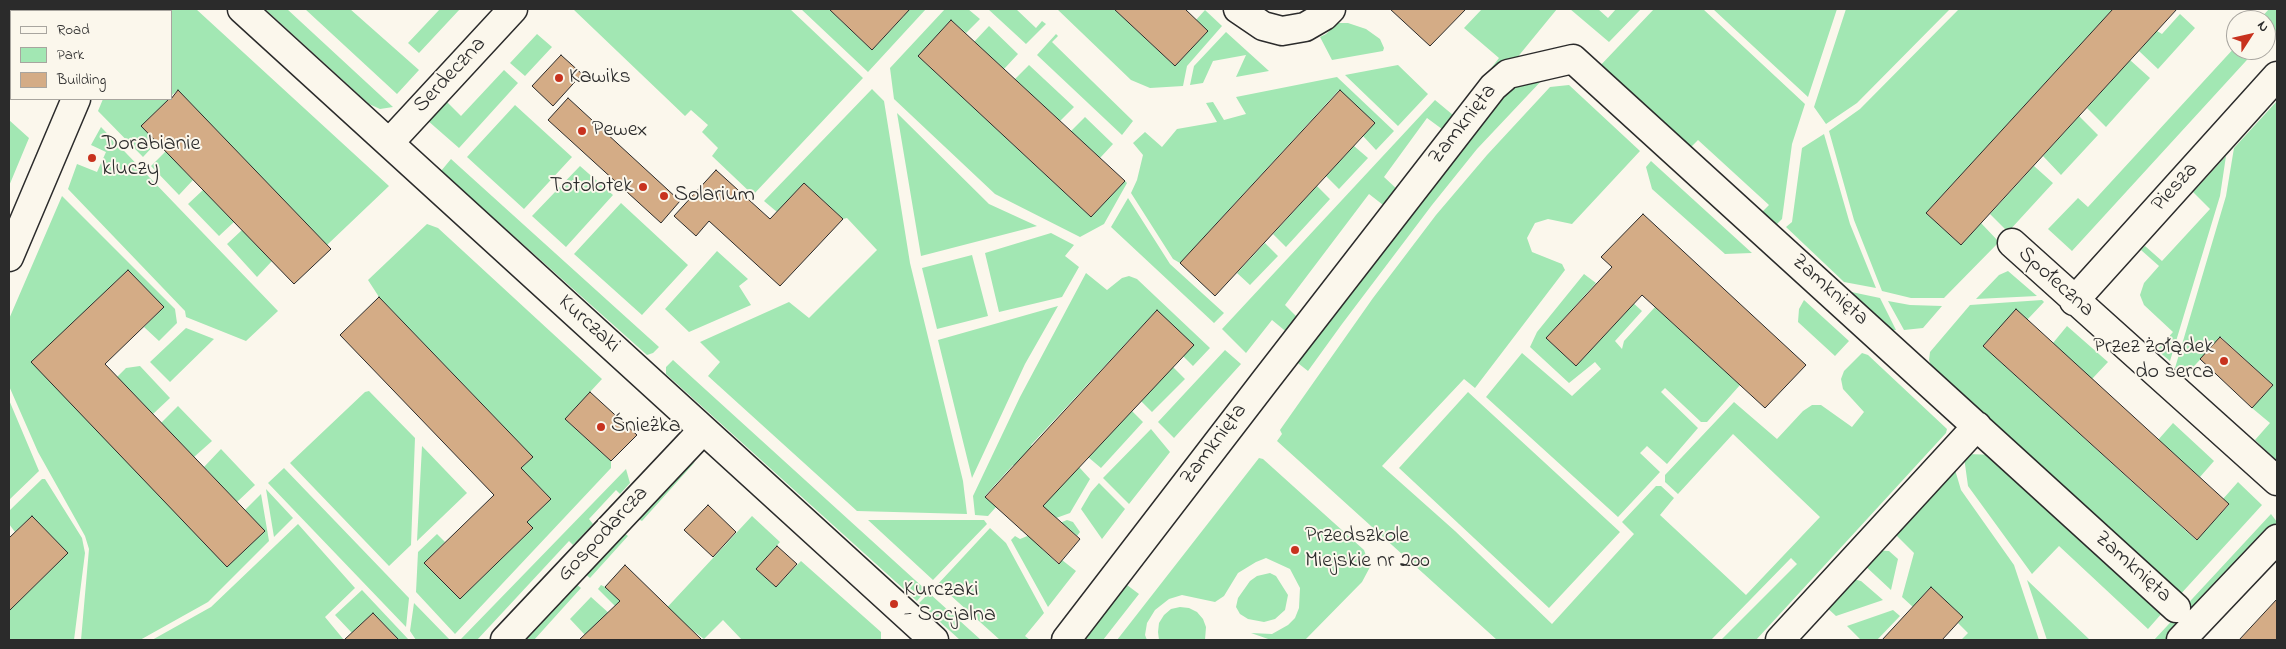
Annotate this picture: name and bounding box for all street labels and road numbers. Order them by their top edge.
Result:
street label: Serdeczna [409,32,493,120]
street label: Zamknięta [1424,79,1504,171]
street label: Piesza [2147,158,2205,218]
street label: Społeczna [2011,242,2099,324]
street label: Zamknięta [1785,249,1873,333]
street label: Kurczaki [551,290,625,360]
street label: Zamknięta [1176,399,1254,491]
street label: Gospodarcza [553,481,655,589]
street label: Zamknięta [2088,526,2176,610]

